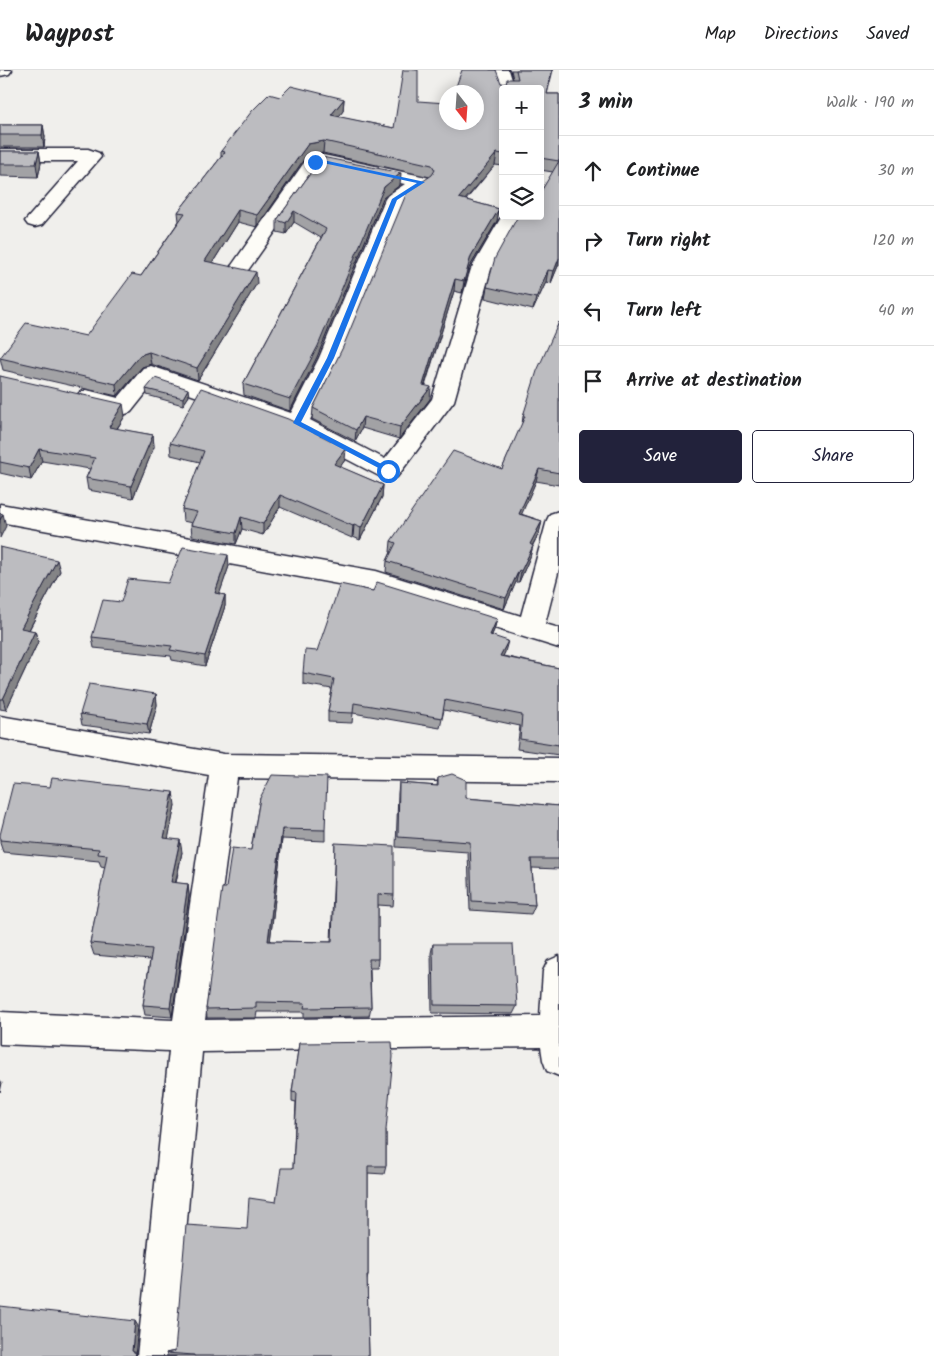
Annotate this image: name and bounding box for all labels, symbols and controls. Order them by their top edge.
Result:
text: Waypost [25,15,114,54]
text: Map [704,20,736,49]
text: Directions [764,20,838,49]
text: Saved [866,20,909,49]
north arrow [439,85,484,130]
map controls [499,85,544,220]
button: + [499,85,544,130]
text: 3 min [579,86,633,119]
text: Walk · 190 m [826,90,914,115]
button: − [499,130,544,175]
route end [304,151,327,174]
text: Continue [626,156,699,186]
icon: ahead [579,157,607,185]
text: 30 m [878,158,914,183]
button: layers [499,175,544,220]
text: Turn right [626,226,711,256]
icon: right [579,227,607,255]
text: 120 m [873,228,914,253]
text: Turn left [626,296,701,326]
icon: left [579,297,607,325]
text: 40 m [878,298,914,323]
text: Arrive at destination [626,366,802,396]
icon: arrive [579,367,607,395]
button: Save [579,430,742,483]
button: Share [752,430,914,483]
route start [377,460,400,483]

